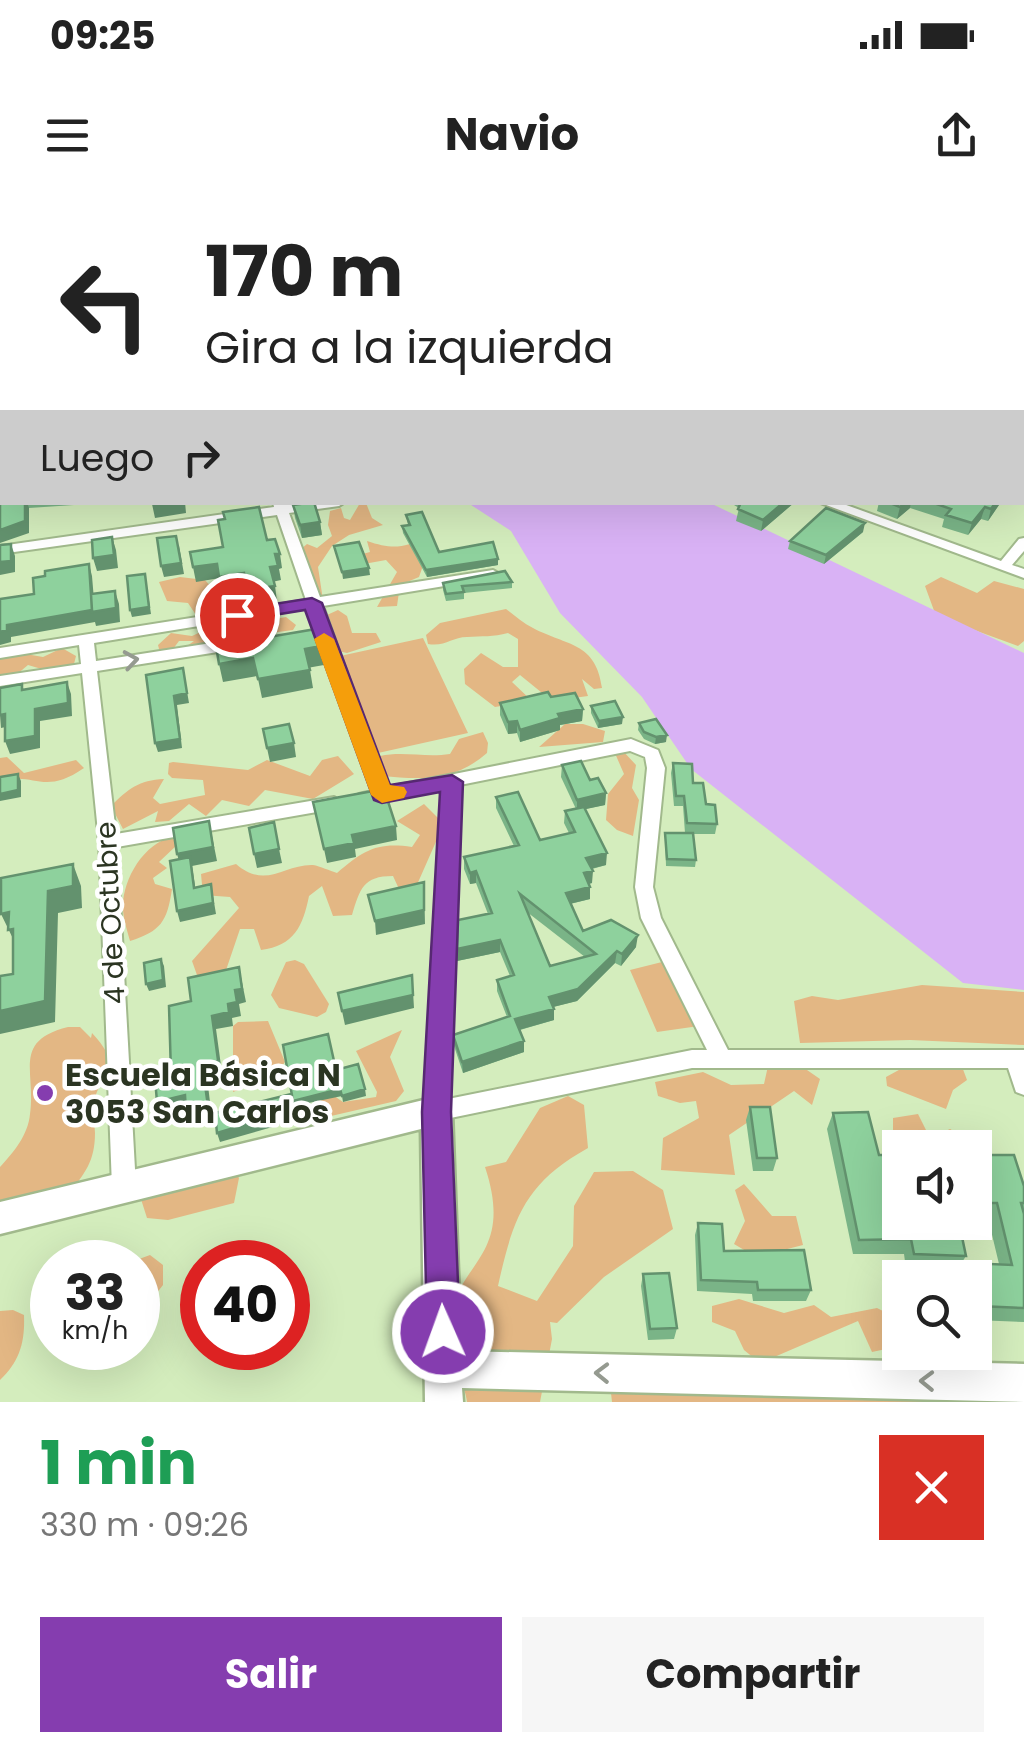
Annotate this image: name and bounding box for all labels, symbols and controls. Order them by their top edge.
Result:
text: 09:25 [50,9,155,62]
text: Navio [445,103,579,166]
icon: menu [40,108,95,163]
icon: share [929,108,984,163]
text: 170 m [205,222,403,321]
icon: left [40,240,170,370]
text: Gira a la izquierda [205,316,614,379]
icon: right [174,430,229,485]
text: Luego [40,431,154,484]
pin [195,573,280,658]
icon: arrive [210,588,265,643]
one-way arrow [123,651,139,672]
street label: 4 de Octubre [86,821,135,1005]
place label: Escuela Básica N 3053 San Carlos [65,1052,341,1134]
marker: Escuela Básica N 3053 San Carlos [34,1082,56,1104]
map controls [882,1130,992,1370]
button: sound [882,1130,992,1240]
speed limit sign: 40 [180,1240,310,1370]
text: 33 [65,1257,125,1328]
button: search [882,1260,992,1370]
position arrow [391,1280,495,1384]
text: km/h [62,1313,128,1348]
one-way arrow [593,1362,609,1383]
one-way arrow [918,1370,934,1391]
text: 1 min [40,1421,197,1505]
button: close [879,1435,984,1540]
text: 330 m · 09:26 [40,1502,249,1547]
button: Salir [40,1617,502,1732]
button: Compartir [522,1617,984,1732]

